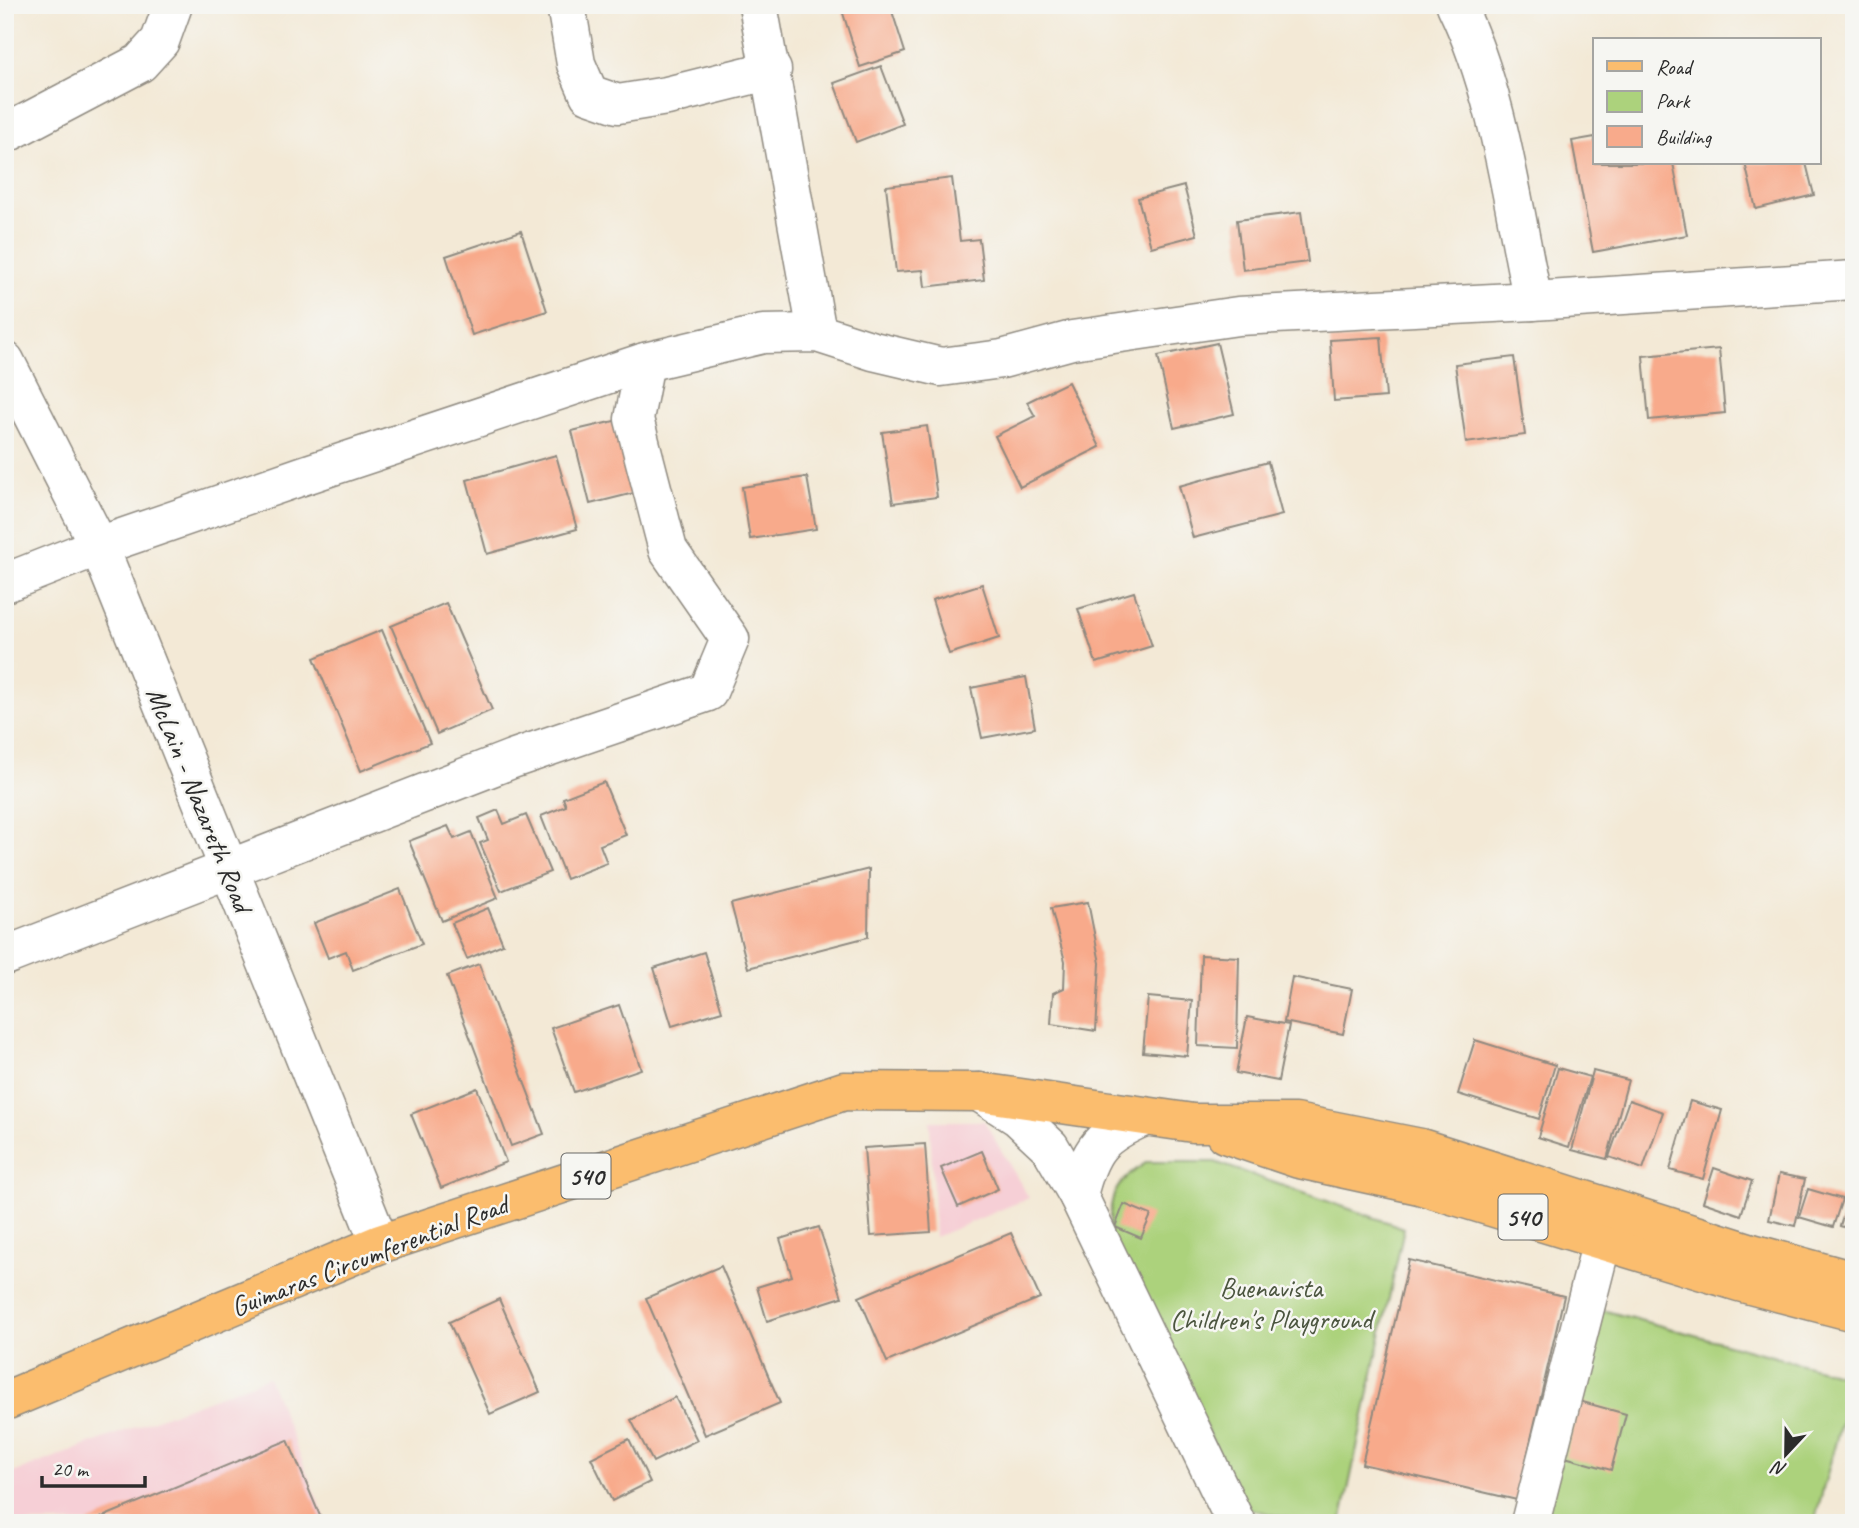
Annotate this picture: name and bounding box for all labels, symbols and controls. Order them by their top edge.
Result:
legend [1593,38,1820,164]
text: Road [1656,54,1695,80]
text: Park [1656,88,1691,114]
text: Building [1656,124,1713,150]
street label: McLain - Nazareth Road [139,682,262,920]
road number: 540 [562,1154,610,1198]
street label: Guimaras Circumferential Road [226,1185,516,1324]
road number: 540 [1498,1194,1548,1240]
park label: Buenavista Children's Playground [1170,1270,1376,1337]
north arrow [1750,1420,1820,1490]
scale bar [42,1444,145,1488]
text: N [1767,1454,1790,1482]
text: 20 m [52,1456,90,1482]

